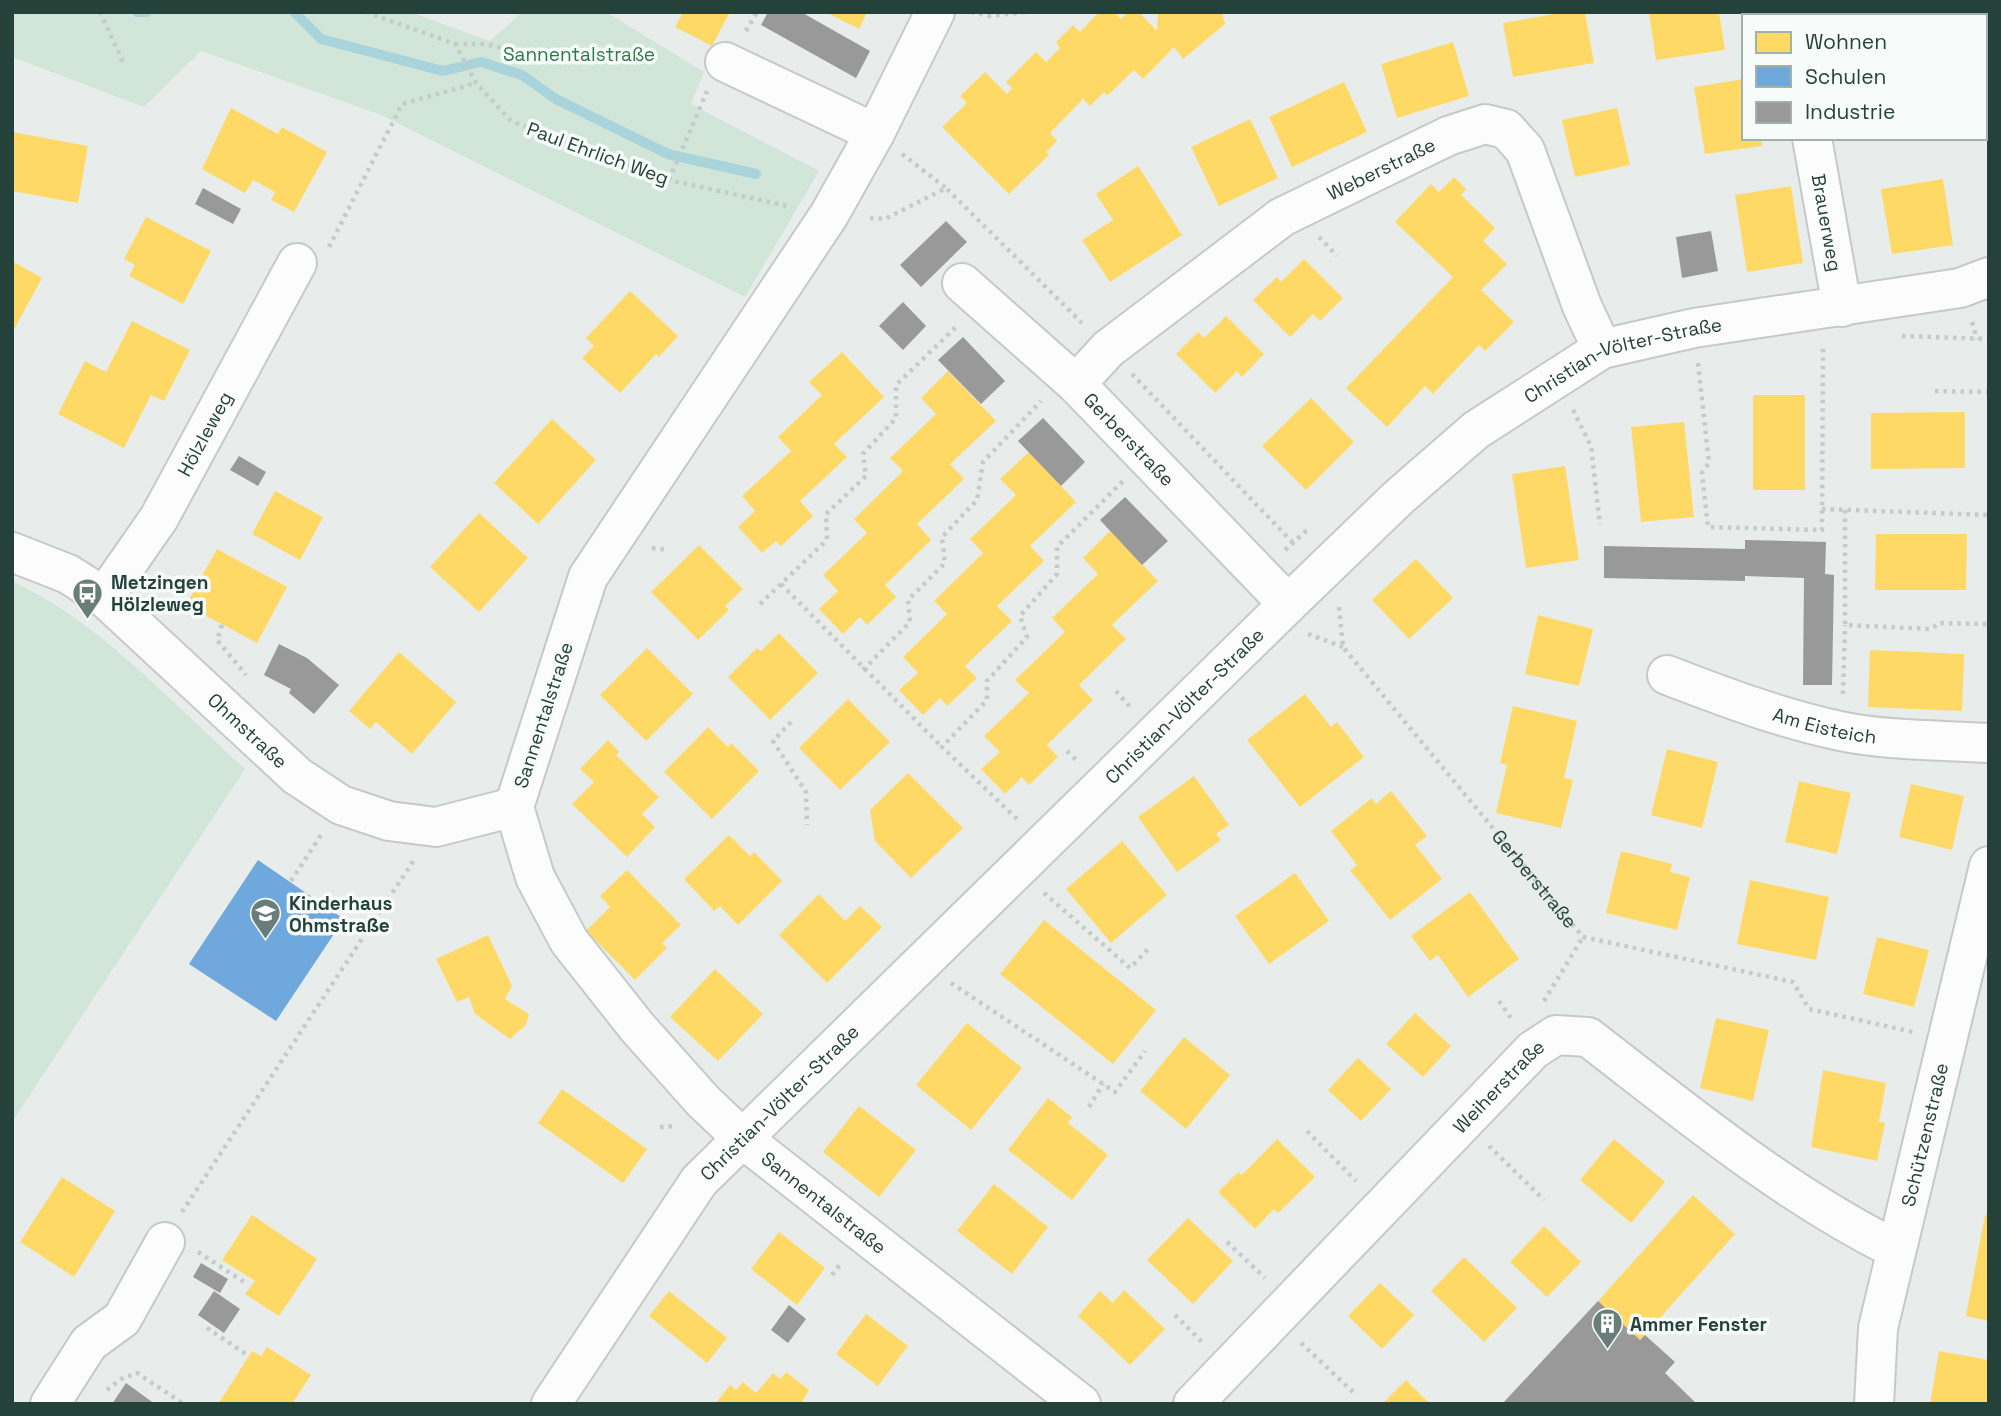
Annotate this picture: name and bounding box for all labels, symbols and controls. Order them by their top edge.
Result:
legend [1742,14,1987,140]
text: Wohnen [1805,28,1887,55]
park label: Sannentalstraße [503,42,655,67]
text: Schulen [1805,63,1886,90]
text: Industrie [1805,98,1895,125]
street label: Paul Ehrlich Weg [523,116,672,191]
street label: Weberstraße [1323,132,1440,206]
street label: Brauerweg [1806,172,1847,274]
street label: Christian-Völter-Straße [1519,312,1724,409]
street label: Hölzleweg [172,387,238,481]
street label: Gerberstraße [1078,387,1180,492]
place label: Metzingen Hölzleweg [111,570,208,617]
bus stop icon: Metzingen Hölzleweg [71,576,105,620]
street label: Christian-Völter-Straße [1100,622,1269,789]
street label: Sannentalstraße [508,639,579,791]
street label: Ohmstraße [202,687,293,774]
street label: Am Eisteich [1770,702,1878,750]
street label: Gerberstraße [1486,824,1583,934]
place label: Kinderhaus Ohmstraße [289,891,392,938]
school or university icon: Kinderhaus Ohmstraße [249,897,283,941]
street label: Christian-Völter-Straße [695,1019,864,1186]
street label: Weiherstraße [1448,1034,1549,1139]
street label: Schützenstraße [1896,1060,1954,1209]
street label: Sannentalstraße [756,1146,891,1260]
building icon: Ammer Fenster [1590,1307,1624,1351]
place label: Ammer Fenster [1630,1312,1767,1337]

